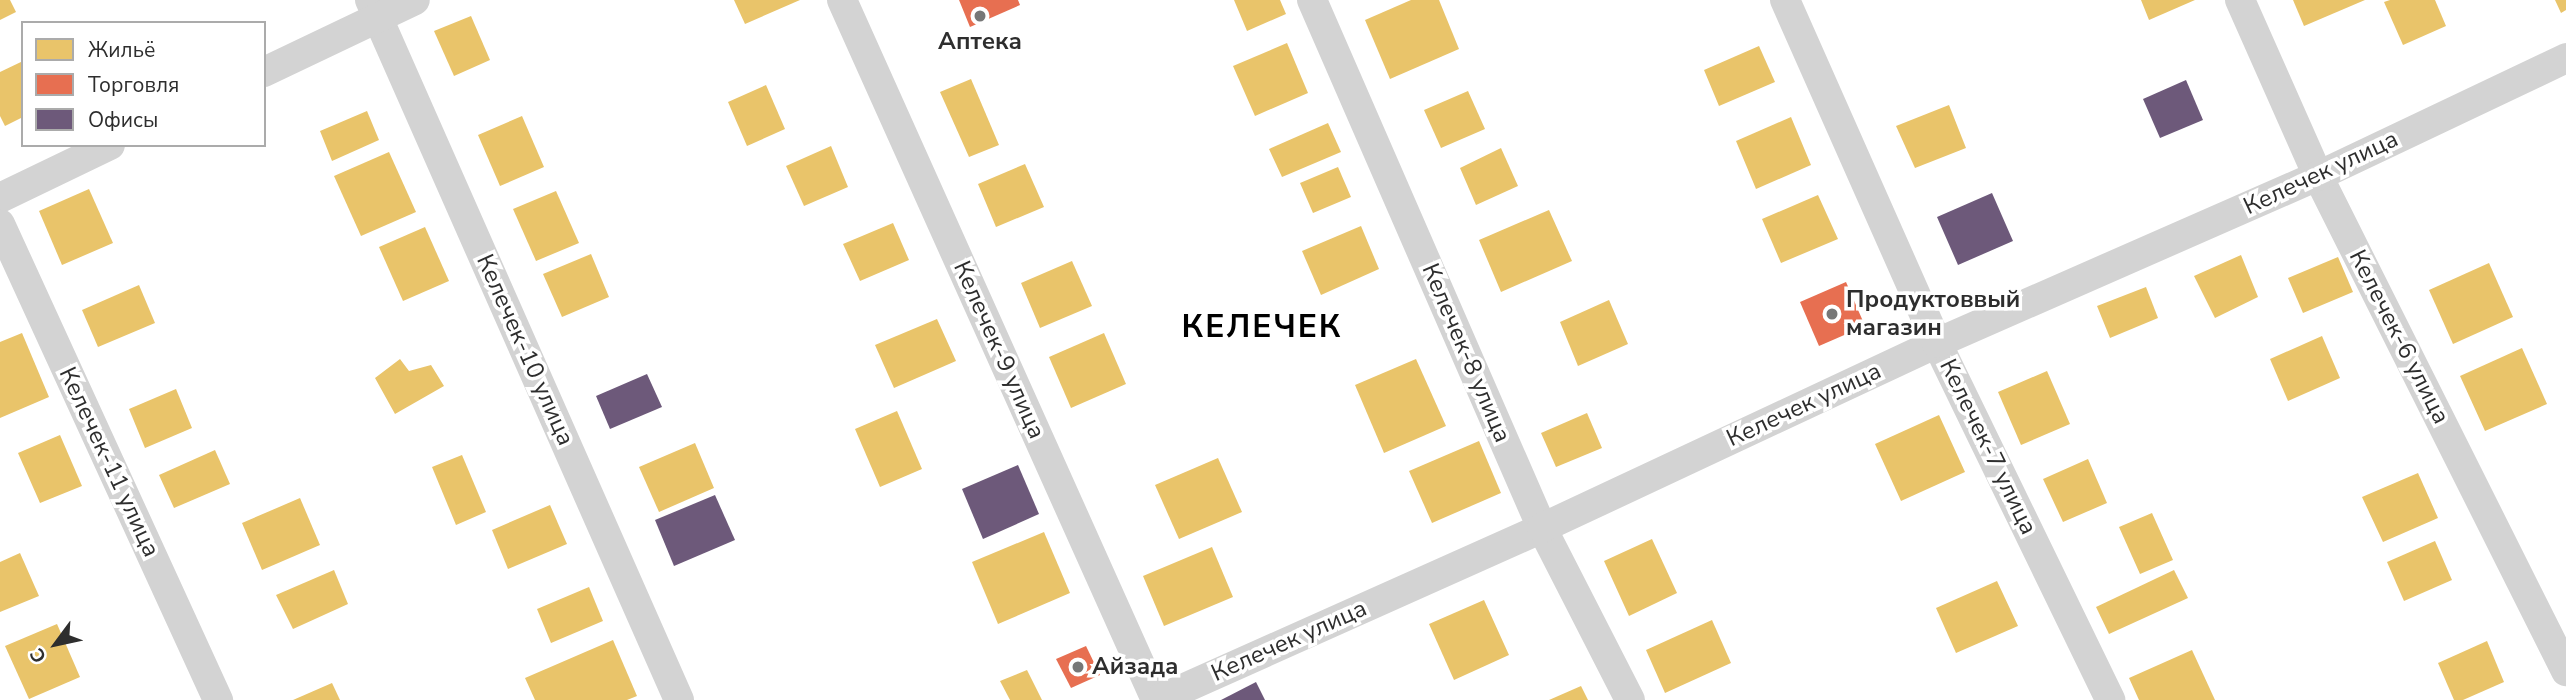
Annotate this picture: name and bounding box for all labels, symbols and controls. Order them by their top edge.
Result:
marker: Аптека [972,8,988,24]
legend [21,21,266,147]
place label: Аптека [938,28,1022,56]
text: Жильё [88,36,155,64]
text: Торговля [88,71,179,99]
text: Офисы [88,106,158,134]
street label: Келечек улица [2239,125,2403,221]
street label: Келечек-6 улица [2343,245,2455,429]
street label: Келечек-10 улица [470,250,580,450]
street label: Келечек-9 улица [947,257,1051,443]
street label: Келечек-8 улица [1415,259,1517,447]
place label: Продуктоввый магазин [1846,286,2020,342]
marker: Продуктоввый магазин [1824,306,1840,322]
district label: КЕЛЕЧЕК [1182,308,1342,346]
street label: Келечек-7 улица [1933,355,2043,539]
street label: Келечек улица [1722,357,1886,453]
street label: Келечек-11 улица [52,363,166,561]
street label: Келечек улица [1207,594,1371,688]
north arrow [21,609,91,679]
text: С [24,643,53,668]
place label: Айзада [1092,653,1179,681]
marker: Айзада [1070,659,1086,675]

